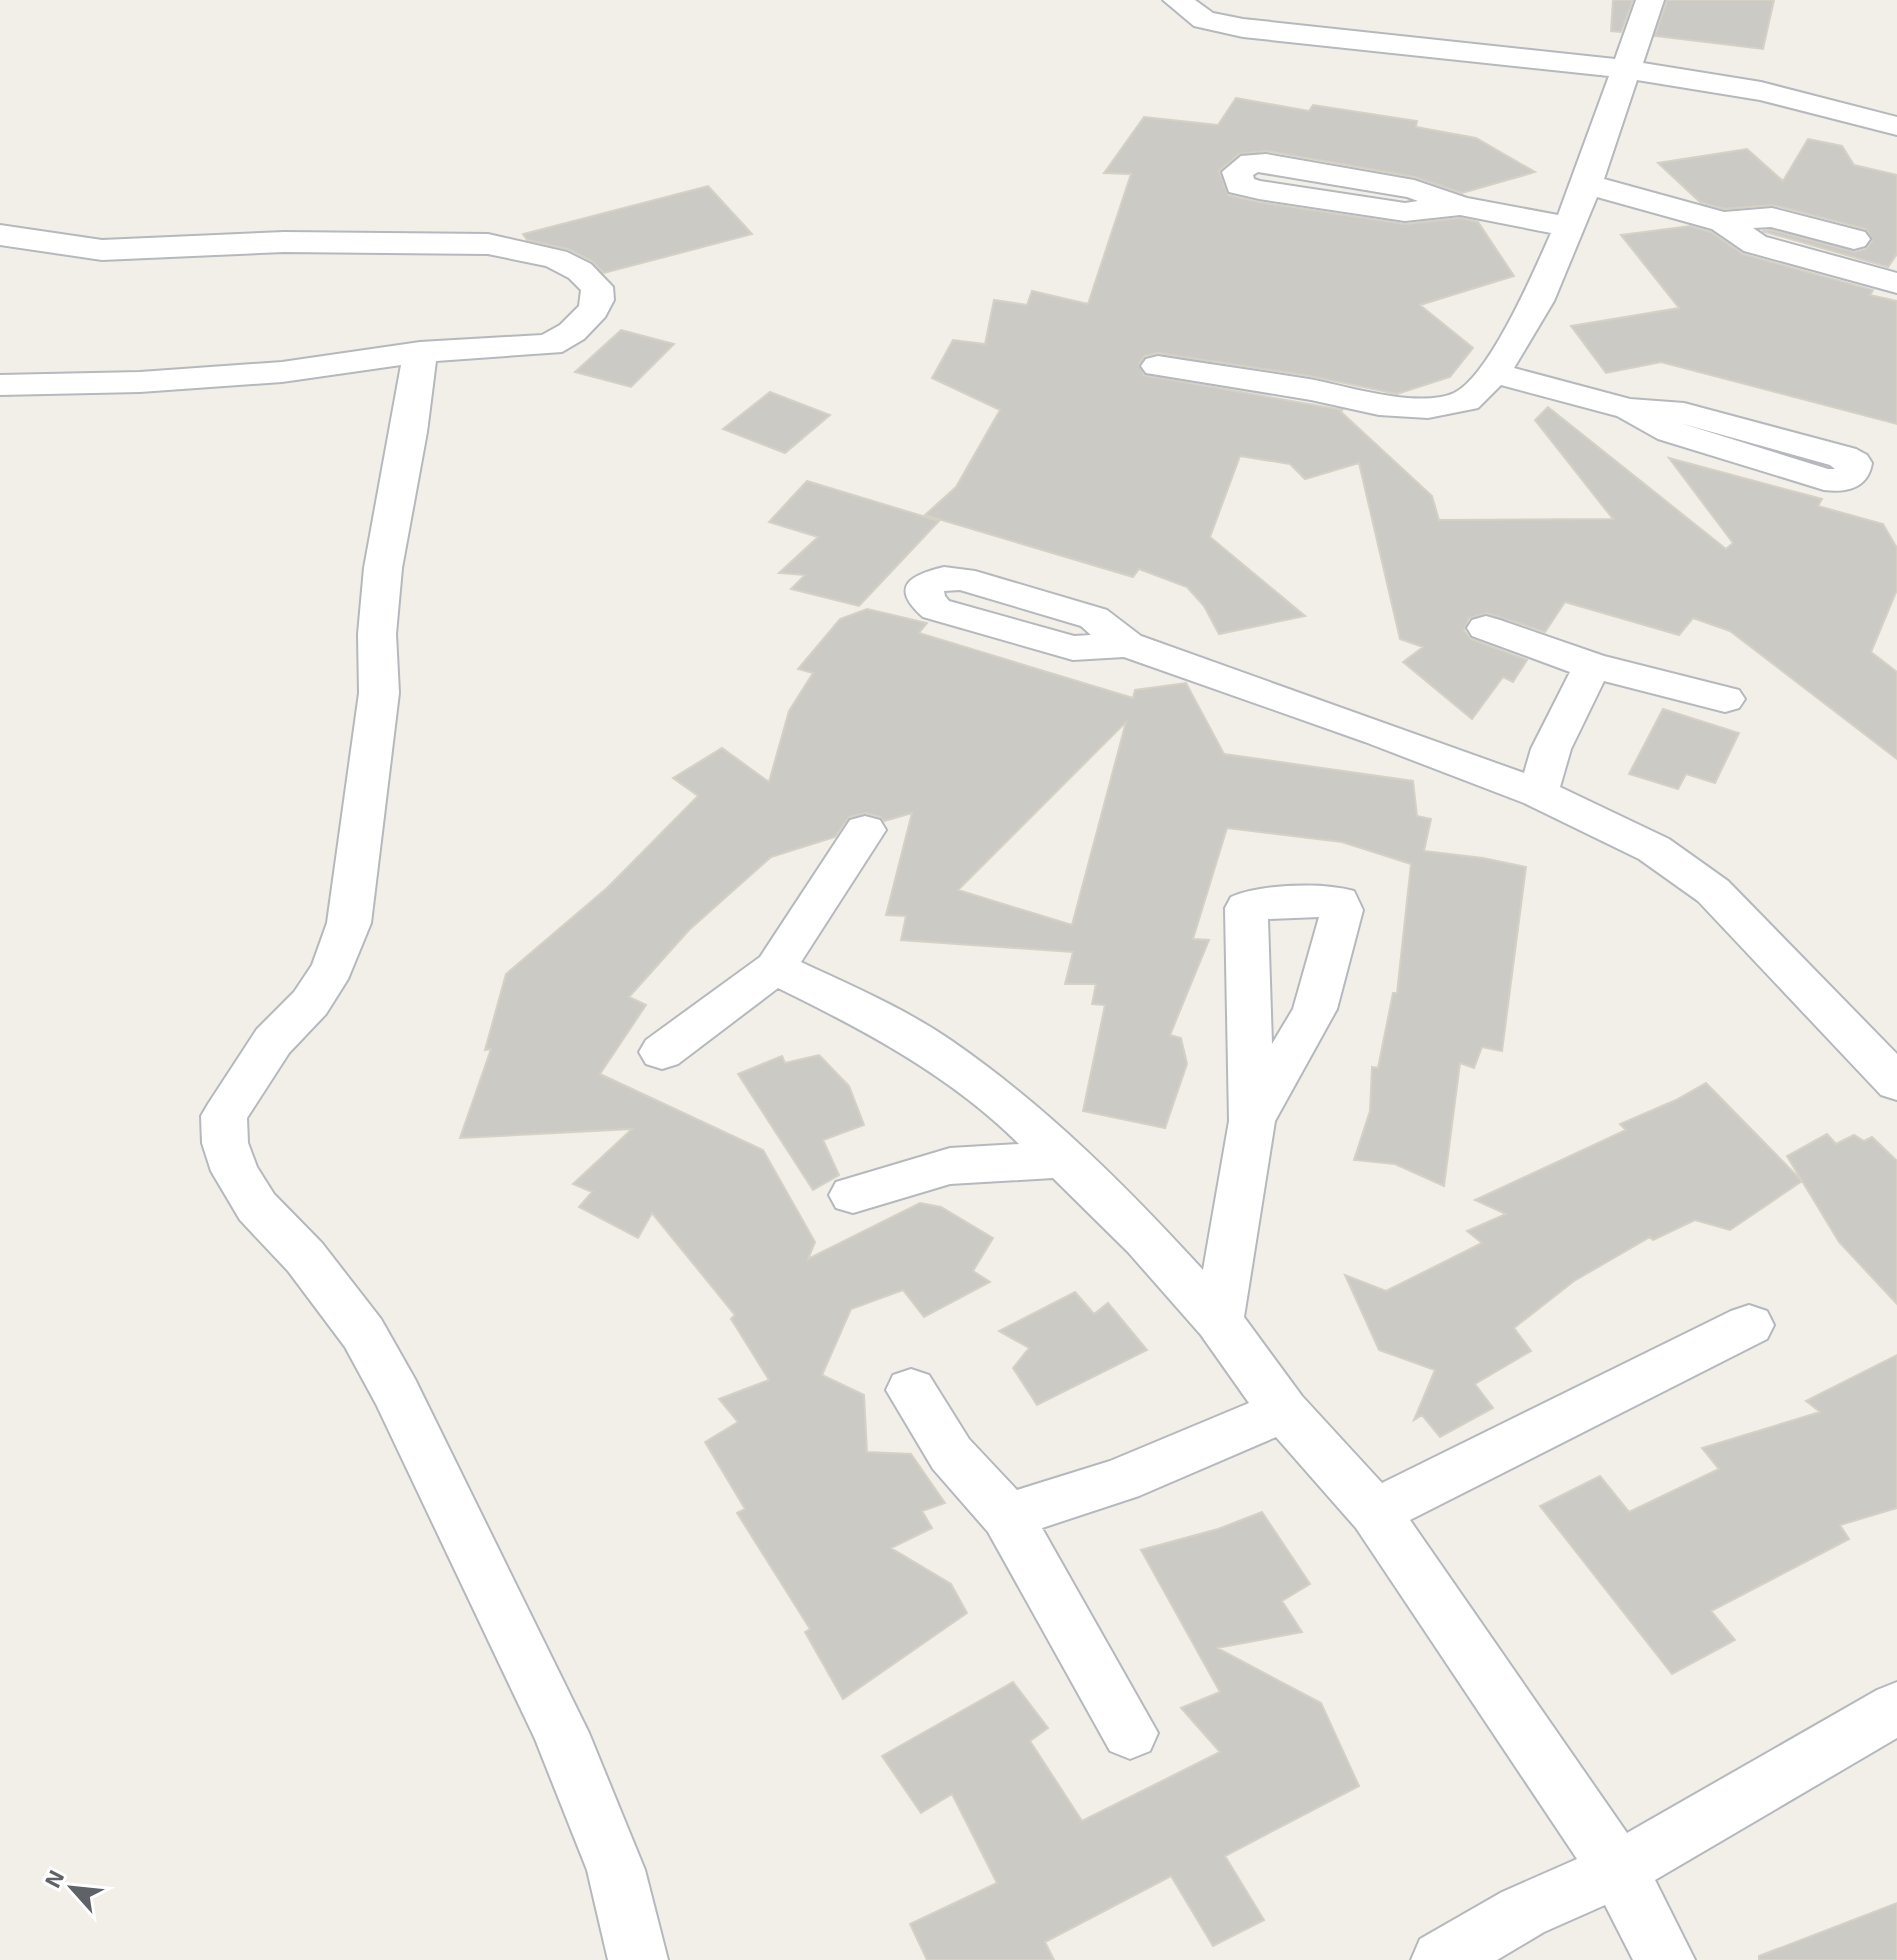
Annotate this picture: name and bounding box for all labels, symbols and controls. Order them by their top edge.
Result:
north arrow [32,1848,112,1928]
text: N [38,1865,68,1891]

